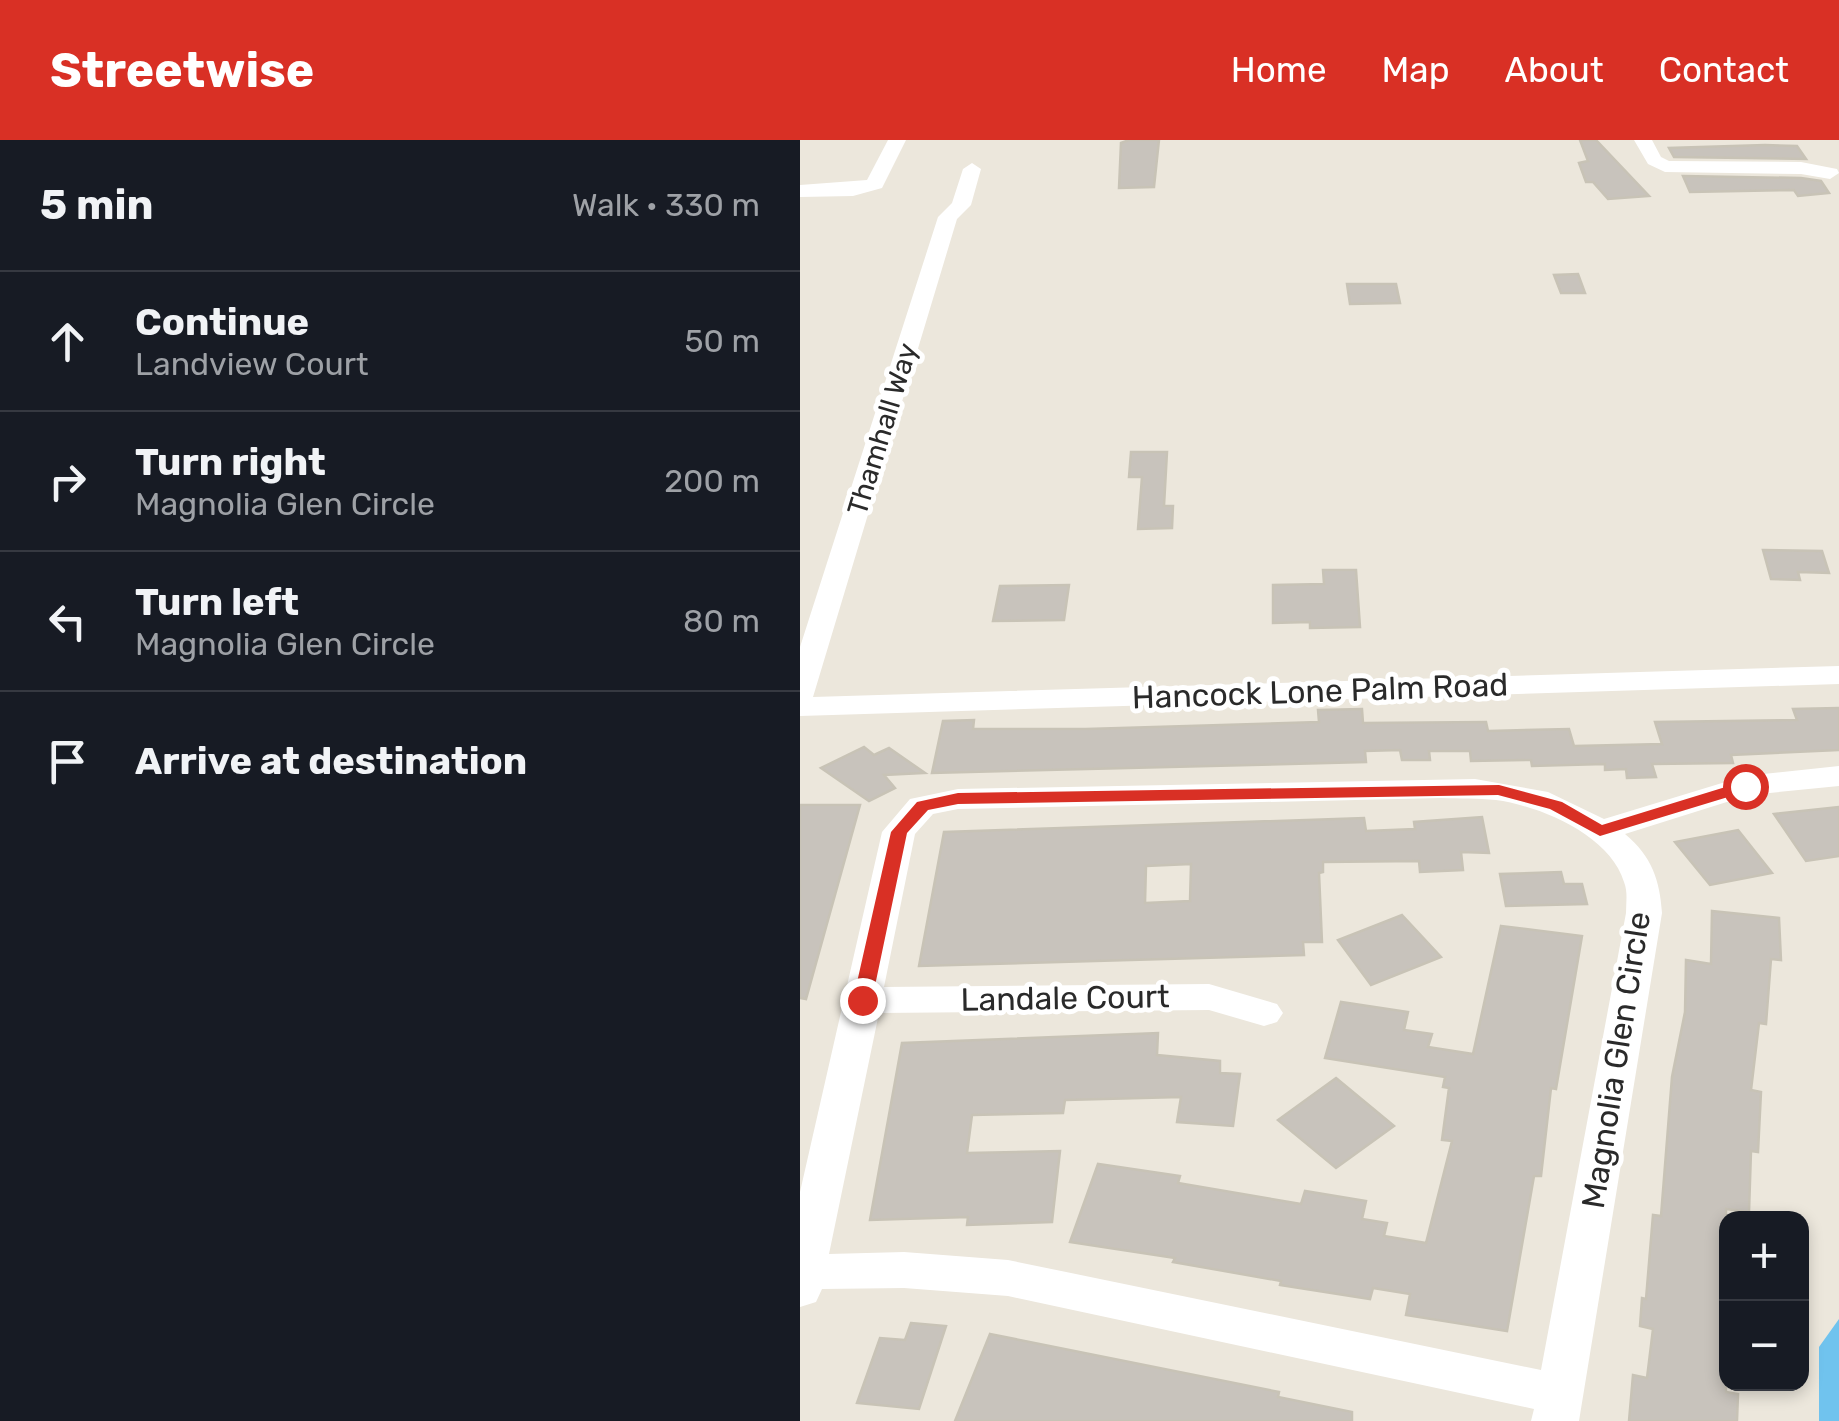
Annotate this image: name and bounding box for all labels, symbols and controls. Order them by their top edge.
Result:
text: Streetwise [50,42,314,99]
text: Home [1231,49,1327,91]
text: Map [1382,49,1450,91]
text: About [1505,49,1604,91]
text: Contact [1659,49,1789,91]
text: 5 min [40,180,154,230]
text: Walk · 330 m [572,186,760,224]
text: Continue [135,299,309,345]
icon: ahead [40,314,95,369]
text: 50 m [684,322,760,360]
street label: Thamhall Way [841,339,924,519]
text: Landview Court [135,345,368,383]
text: Turn right [135,439,326,485]
icon: right [40,454,95,509]
text: 200 m [664,462,760,500]
text: Magnolia Glen Circle [135,485,435,523]
text: Turn left [135,579,299,625]
icon: left [40,594,95,649]
text: 80 m [683,602,760,640]
text: Magnolia Glen Circle [135,625,435,663]
street label: Hancock Lone Palm Road [1131,665,1509,717]
icon: arrive [40,734,95,789]
text: Arrive at destination [135,738,527,784]
route start [1723,764,1769,810]
street label: Magnolia Glen Circle [1574,909,1658,1211]
street label: Landale Court [960,977,1170,1019]
route end [840,978,886,1024]
map controls [1719,1211,1809,1391]
button: + [1719,1211,1809,1301]
button: − [1719,1301,1809,1391]

